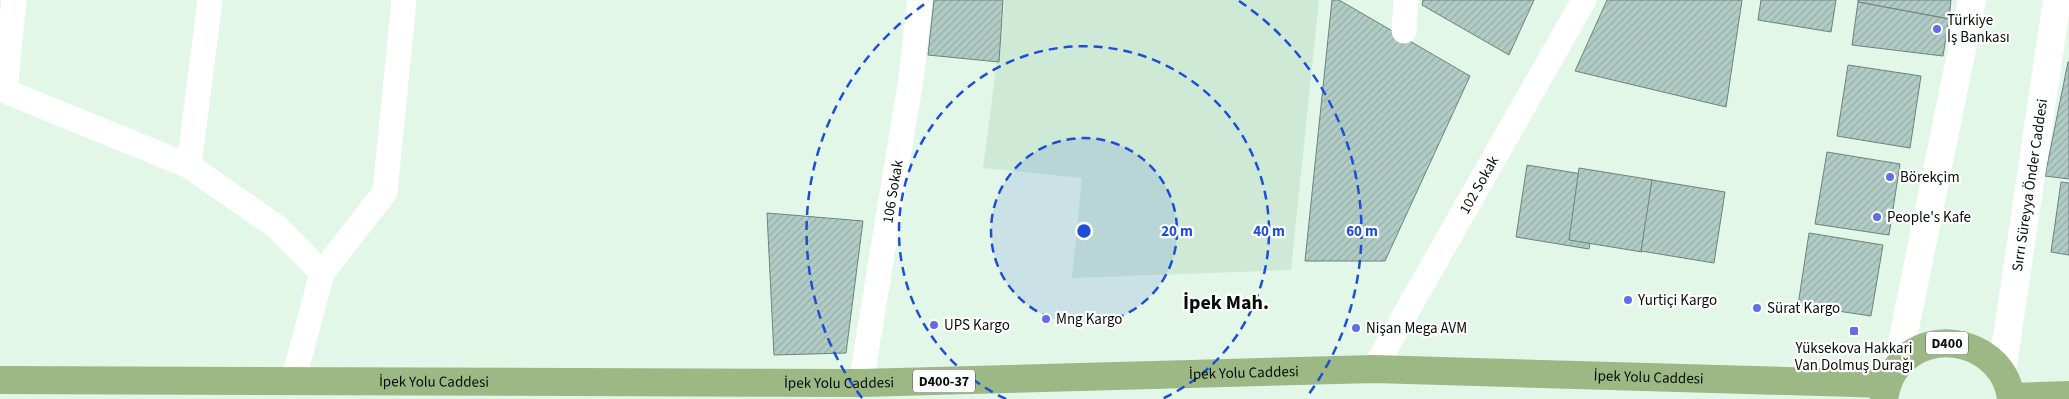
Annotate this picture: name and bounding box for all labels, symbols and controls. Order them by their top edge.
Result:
place label: Türkiye İş Bankası [1947,10,2010,48]
marker: Türkiye İş Bankası [1931,23,1943,35]
street label: Sırrı Süreyya Önder Caddesi [2007,97,2053,273]
street label: 102 Sokak [1454,152,1504,218]
street label: 106 Sokak [877,158,909,225]
place label: Börekçim [1900,167,1960,188]
marker: Börekçim [1884,171,1896,183]
place label: People's Kafe [1887,207,1971,228]
marker: People's Kafe [1871,211,1883,223]
text: 20 m [1161,221,1193,242]
text: 40 m [1253,221,1285,242]
text: 60 m [1346,221,1378,242]
centre of rings [1075,222,1093,240]
district label: İpek Mah. [1183,289,1269,317]
place label: Yurtiçi Kargo [1637,290,1717,311]
marker: Yurtiçi Kargo [1622,294,1634,306]
place label: Sürat Kargo [1767,298,1840,319]
marker: Sürat Kargo [1751,302,1763,314]
place label: Mng Kargo [1056,309,1122,330]
marker: Mng Kargo [1040,313,1052,325]
place label: UPS Kargo [944,315,1010,336]
place label: Nişan Mega AVM [1366,318,1467,339]
marker: UPS Kargo [928,319,940,331]
marker: Nişan Mega AVM [1350,322,1362,334]
marker: Yüksekova Hakkari Van Dolmuş Durağı [1848,325,1860,337]
road number: D400 [1926,332,1968,354]
place label: Yüksekova Hakkari Van Dolmuş Durağı [1795,338,1913,376]
street label: İpek Yolu Caddesi [1189,361,1299,385]
street label: İpek Yolu Caddesi [1593,365,1704,390]
road number: D400-37 [913,370,975,392]
street label: İpek Yolu Caddesi [379,371,489,393]
street label: İpek Yolu Caddesi [784,372,894,394]

